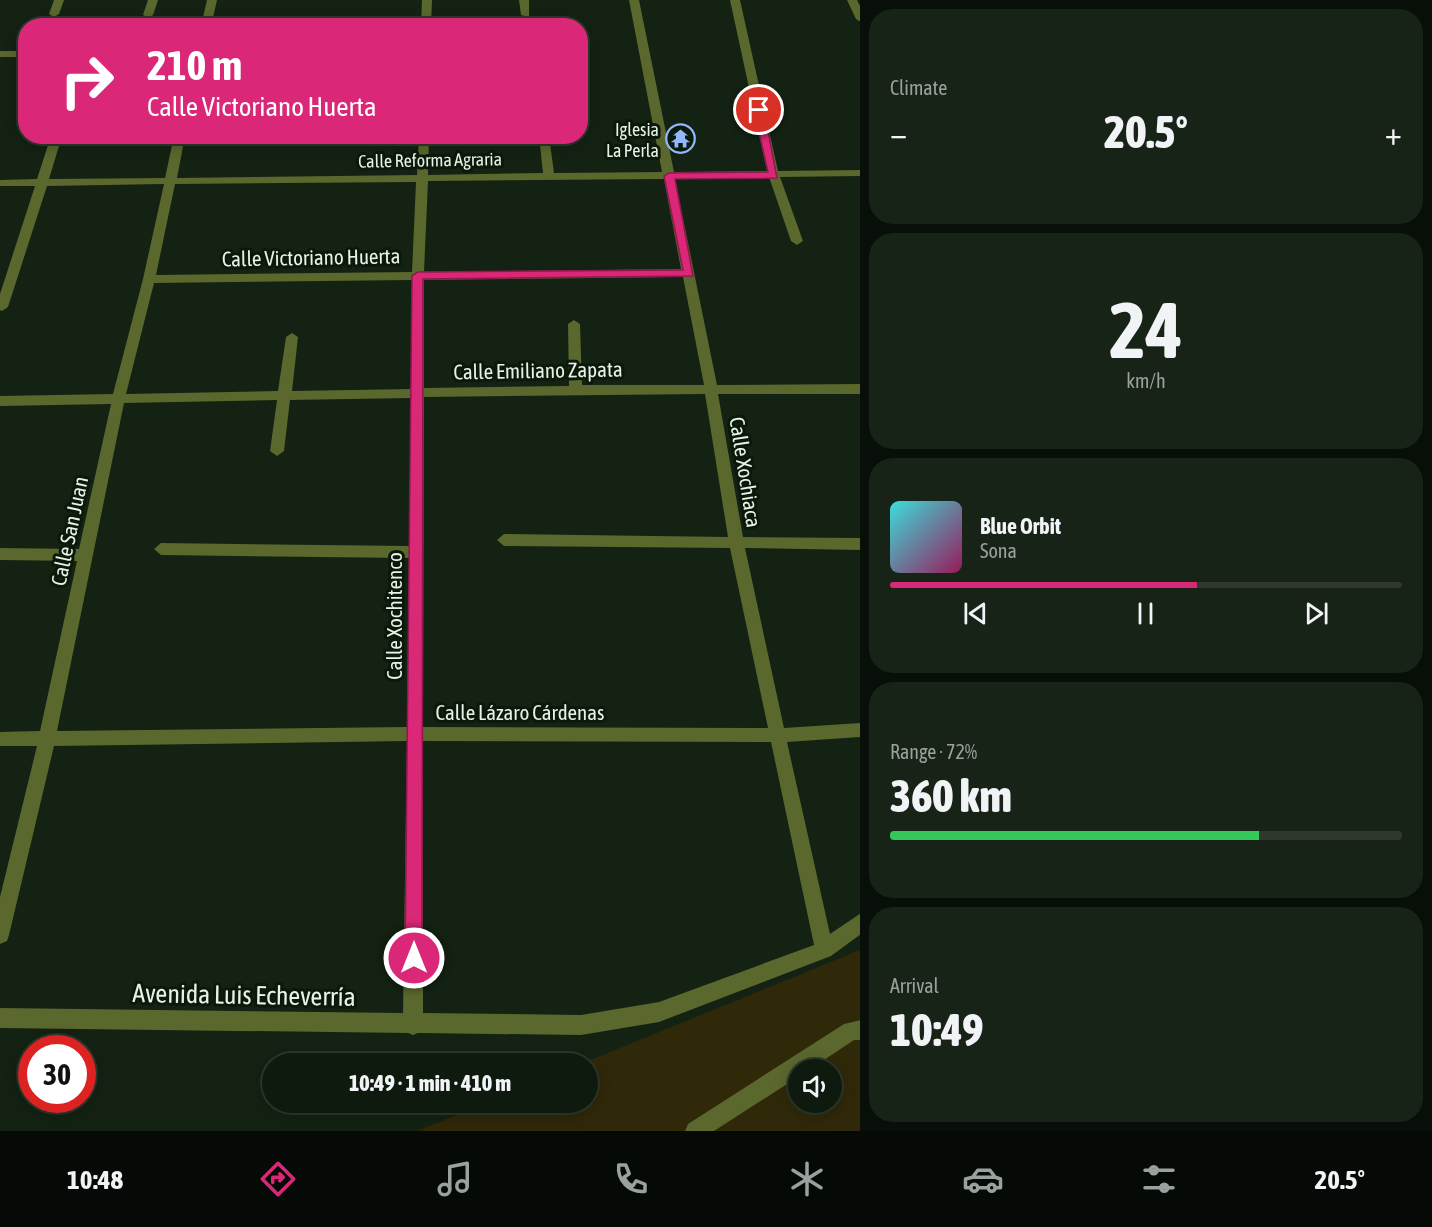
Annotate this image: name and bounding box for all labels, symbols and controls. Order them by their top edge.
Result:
text: 210 m [147,41,242,89]
icon: right [48,42,126,120]
text: Climate [890,76,947,99]
pin [733,84,784,135]
text: Calle Victoriano Huerta [147,91,377,122]
icon: arrive [742,93,775,126]
text: 20.5° [1104,106,1188,158]
text: − [890,114,907,152]
text: + [1385,114,1402,152]
place label: Iglesia La Perla [606,119,659,161]
temple icon: Iglesia La Perla [664,123,696,155]
street label: Calle Reforma Agraria [358,148,502,172]
street label: Calle Victoriano Huerta [222,243,400,271]
text: 24 [1109,285,1183,375]
street label: Calle Emiliano Zapata [453,357,623,383]
text: km/h [1126,369,1166,392]
street label: Calle Xochiaca [725,415,767,529]
street label: Calle San Juan [46,474,92,588]
text: Blue Orbit [980,513,1061,539]
text: Sona [980,539,1017,562]
street label: Calle Xochitenco [382,552,406,680]
icon: previous [959,597,992,630]
icon: pause [1129,597,1162,630]
icon: next [1300,597,1333,630]
street label: Calle Lázaro Cárdenas [436,700,604,724]
text: Range · 72% [890,740,977,763]
text: 360 km [890,770,1012,822]
position arrow [382,926,446,990]
text: Arrival [890,974,939,997]
street label: Avenida Luis Echeverría [132,978,356,1012]
text: 10:49 [890,1004,984,1056]
speed limit sign: 30 [18,1035,96,1113]
map controls [788,1059,842,1113]
button: sound [788,1059,842,1113]
text: 10:49 · 1 min · 410 m [349,1070,511,1096]
icon: directions [257,1158,299,1200]
icon: music [434,1158,476,1200]
icon: phone [610,1158,652,1200]
icon: climate [786,1158,828,1200]
icon: car [962,1158,1004,1200]
icon: filters [1138,1158,1180,1200]
text: 10:48 [67,1164,123,1195]
text: 20.5° [1315,1164,1365,1195]

